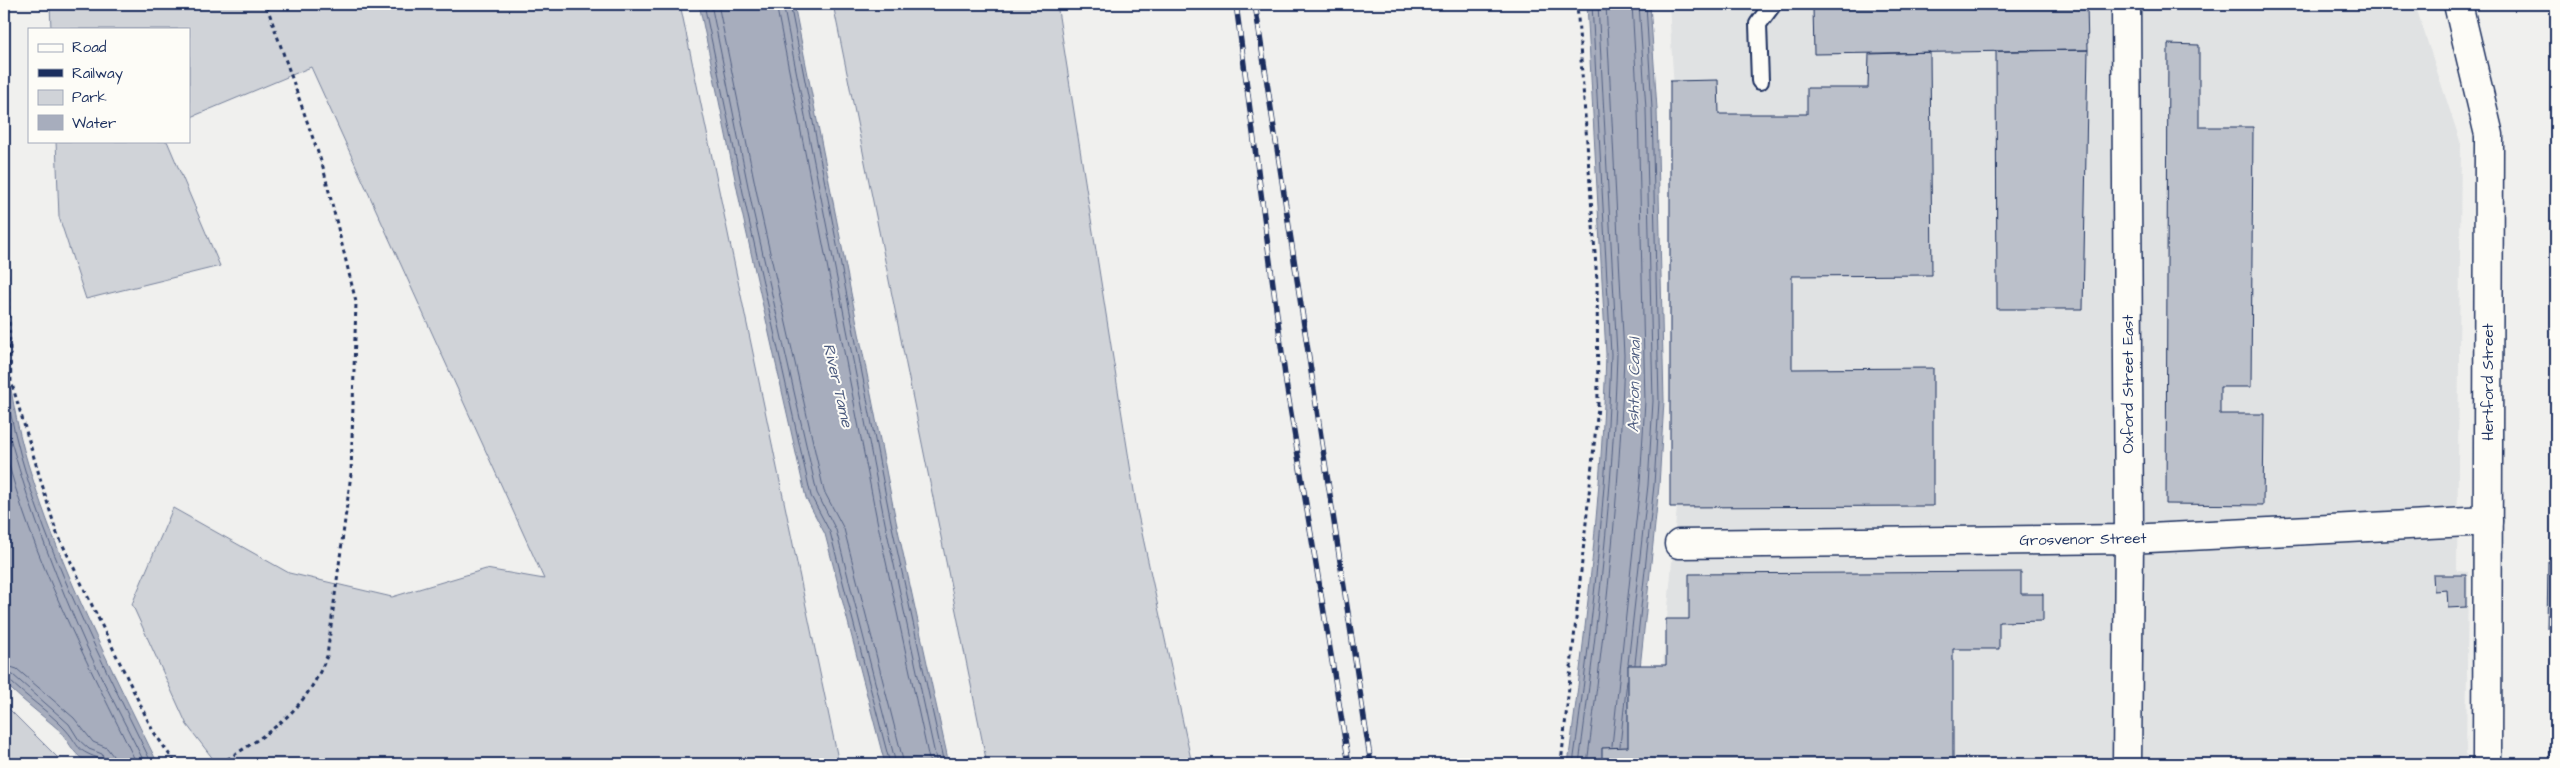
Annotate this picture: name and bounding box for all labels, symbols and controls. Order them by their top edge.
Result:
legend [28,28,190,142]
text: Road [72,37,107,58]
text: Railway [72,63,123,85]
text: Park [72,87,107,108]
text: Water [72,113,116,134]
street label: Oxford Street East [2118,315,2139,453]
street label: Hertford Street [2478,323,2499,441]
water label: Ashton Canal [1622,335,1646,432]
water label: River Tame [818,341,859,431]
street label: Grosvenor Street [2019,528,2147,551]

